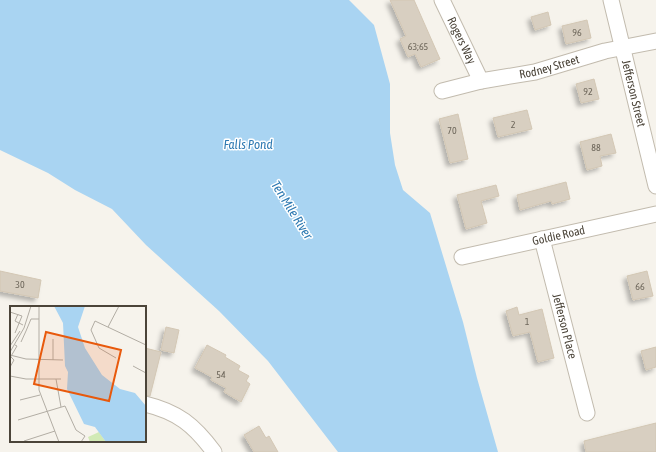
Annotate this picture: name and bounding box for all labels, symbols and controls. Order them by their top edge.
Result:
street label: Rogers Way [444,15,479,66]
house number: 96 [572,27,582,38]
house number: 63;65 [408,41,429,52]
street label: Rodney Street [518,52,581,81]
street label: Jefferson Street [619,58,649,129]
house number: 92 [583,86,593,97]
house number: 2 [511,119,516,130]
house number: 70 [447,125,457,136]
water label: Falls Pond [223,137,273,152]
house number: 88 [591,142,601,153]
water label: Ten Mile River [268,178,316,243]
street label: Goldie Road [531,223,586,248]
house number: 30 [15,279,25,290]
house number: 66 [635,281,645,292]
street label: Jefferson Place [549,292,580,360]
inset map [10,306,146,442]
house number: 1 [525,316,530,327]
house number: 54 [216,369,226,380]

